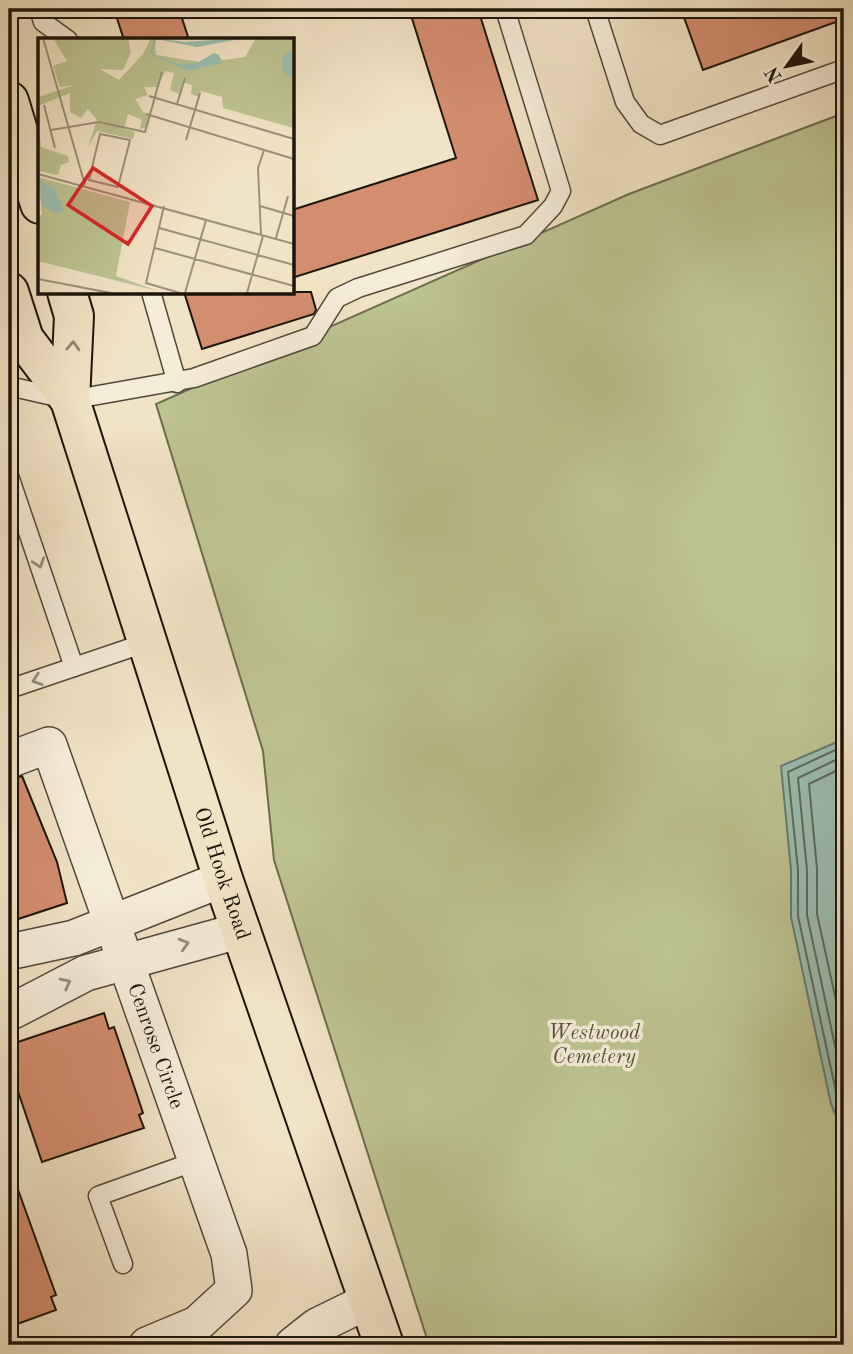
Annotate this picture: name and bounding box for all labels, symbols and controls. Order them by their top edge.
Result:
north arrow [752,32,822,102]
inset map [38,38,294,294]
text: N [763,62,787,85]
one-way arrow [65,340,80,351]
one-way arrow [31,557,45,569]
one-way arrow [31,672,43,686]
street label: Old Hook Road [190,805,254,943]
one-way arrow [177,938,189,953]
one-way arrow [58,978,71,992]
street label: Cenrose Circle [124,980,187,1112]
park label: Westwood Cemetery [548,1023,641,1068]

